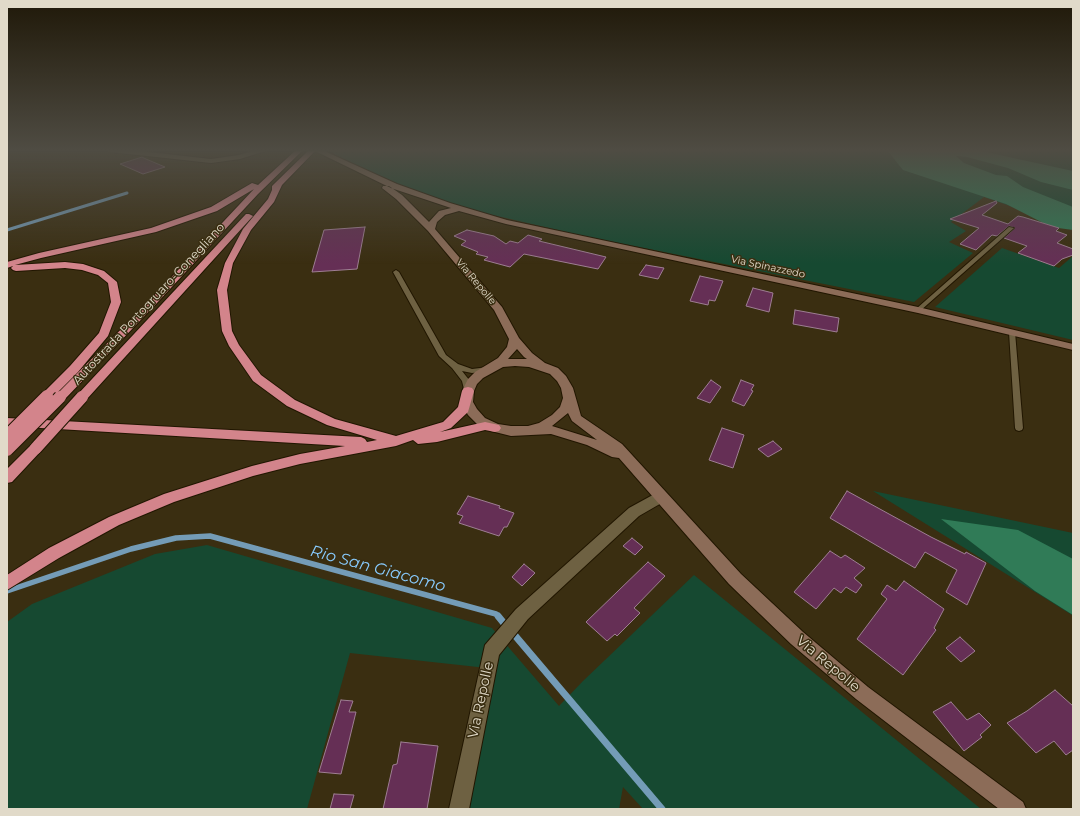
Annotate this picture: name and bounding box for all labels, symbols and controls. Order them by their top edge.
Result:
street label: Autostrada Portogruaro-Conegliano [70,220,228,388]
street label: Via Spinazzedo [730,253,806,281]
street label: Via Repolle [453,257,499,307]
water label: Rio San Giacomo [308,542,448,596]
street label: Via Repolle [793,632,863,696]
street label: Via Repolle [465,660,497,740]

